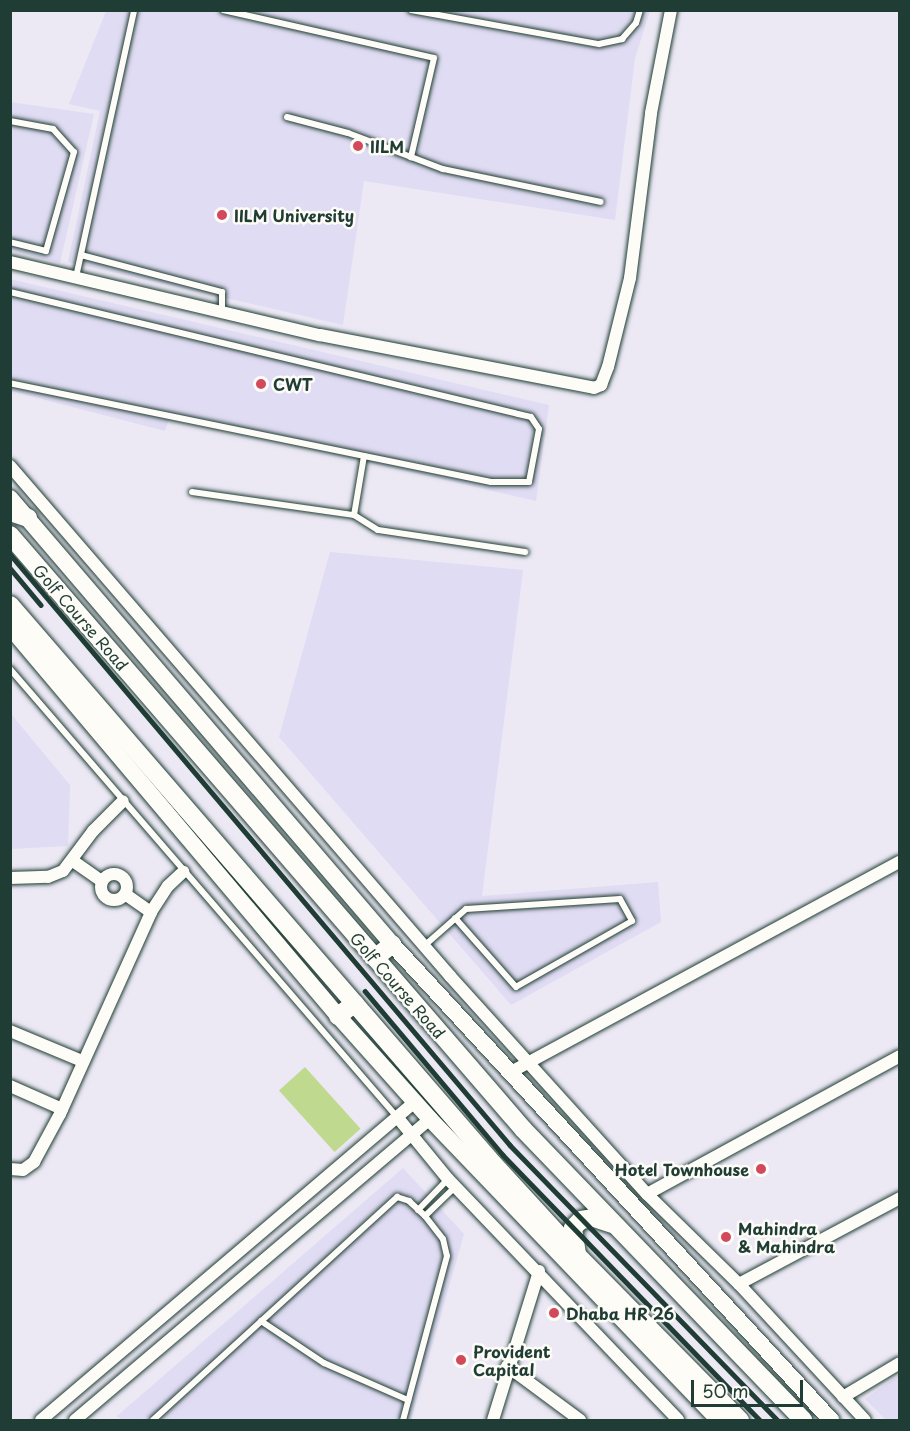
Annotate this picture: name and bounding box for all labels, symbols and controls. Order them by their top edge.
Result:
place label: IILM [370,136,404,156]
marker: IILM [351,139,365,153]
place label: IILM University [234,205,355,225]
marker: IILM University [215,208,229,222]
place label: CWT [273,374,313,394]
marker: CWT [254,377,268,391]
street label: Golf Course Road [29,559,133,675]
street label: Golf Course Road [346,927,450,1043]
place label: Hotel Townhouse [614,1159,749,1179]
marker: Hotel Townhouse [754,1162,768,1176]
place label: Mahindra & Mahindra [738,1218,836,1256]
marker: Mahindra & Mahindra [719,1230,733,1244]
place label: Dhaba HR 26 [566,1303,676,1323]
marker: Dhaba HR 26 [547,1306,561,1320]
place label: Provident Capital [473,1341,551,1379]
marker: Provident Capital [454,1353,468,1367]
scale bar [694,1368,806,1406]
text: 50 m [702,1377,749,1404]

